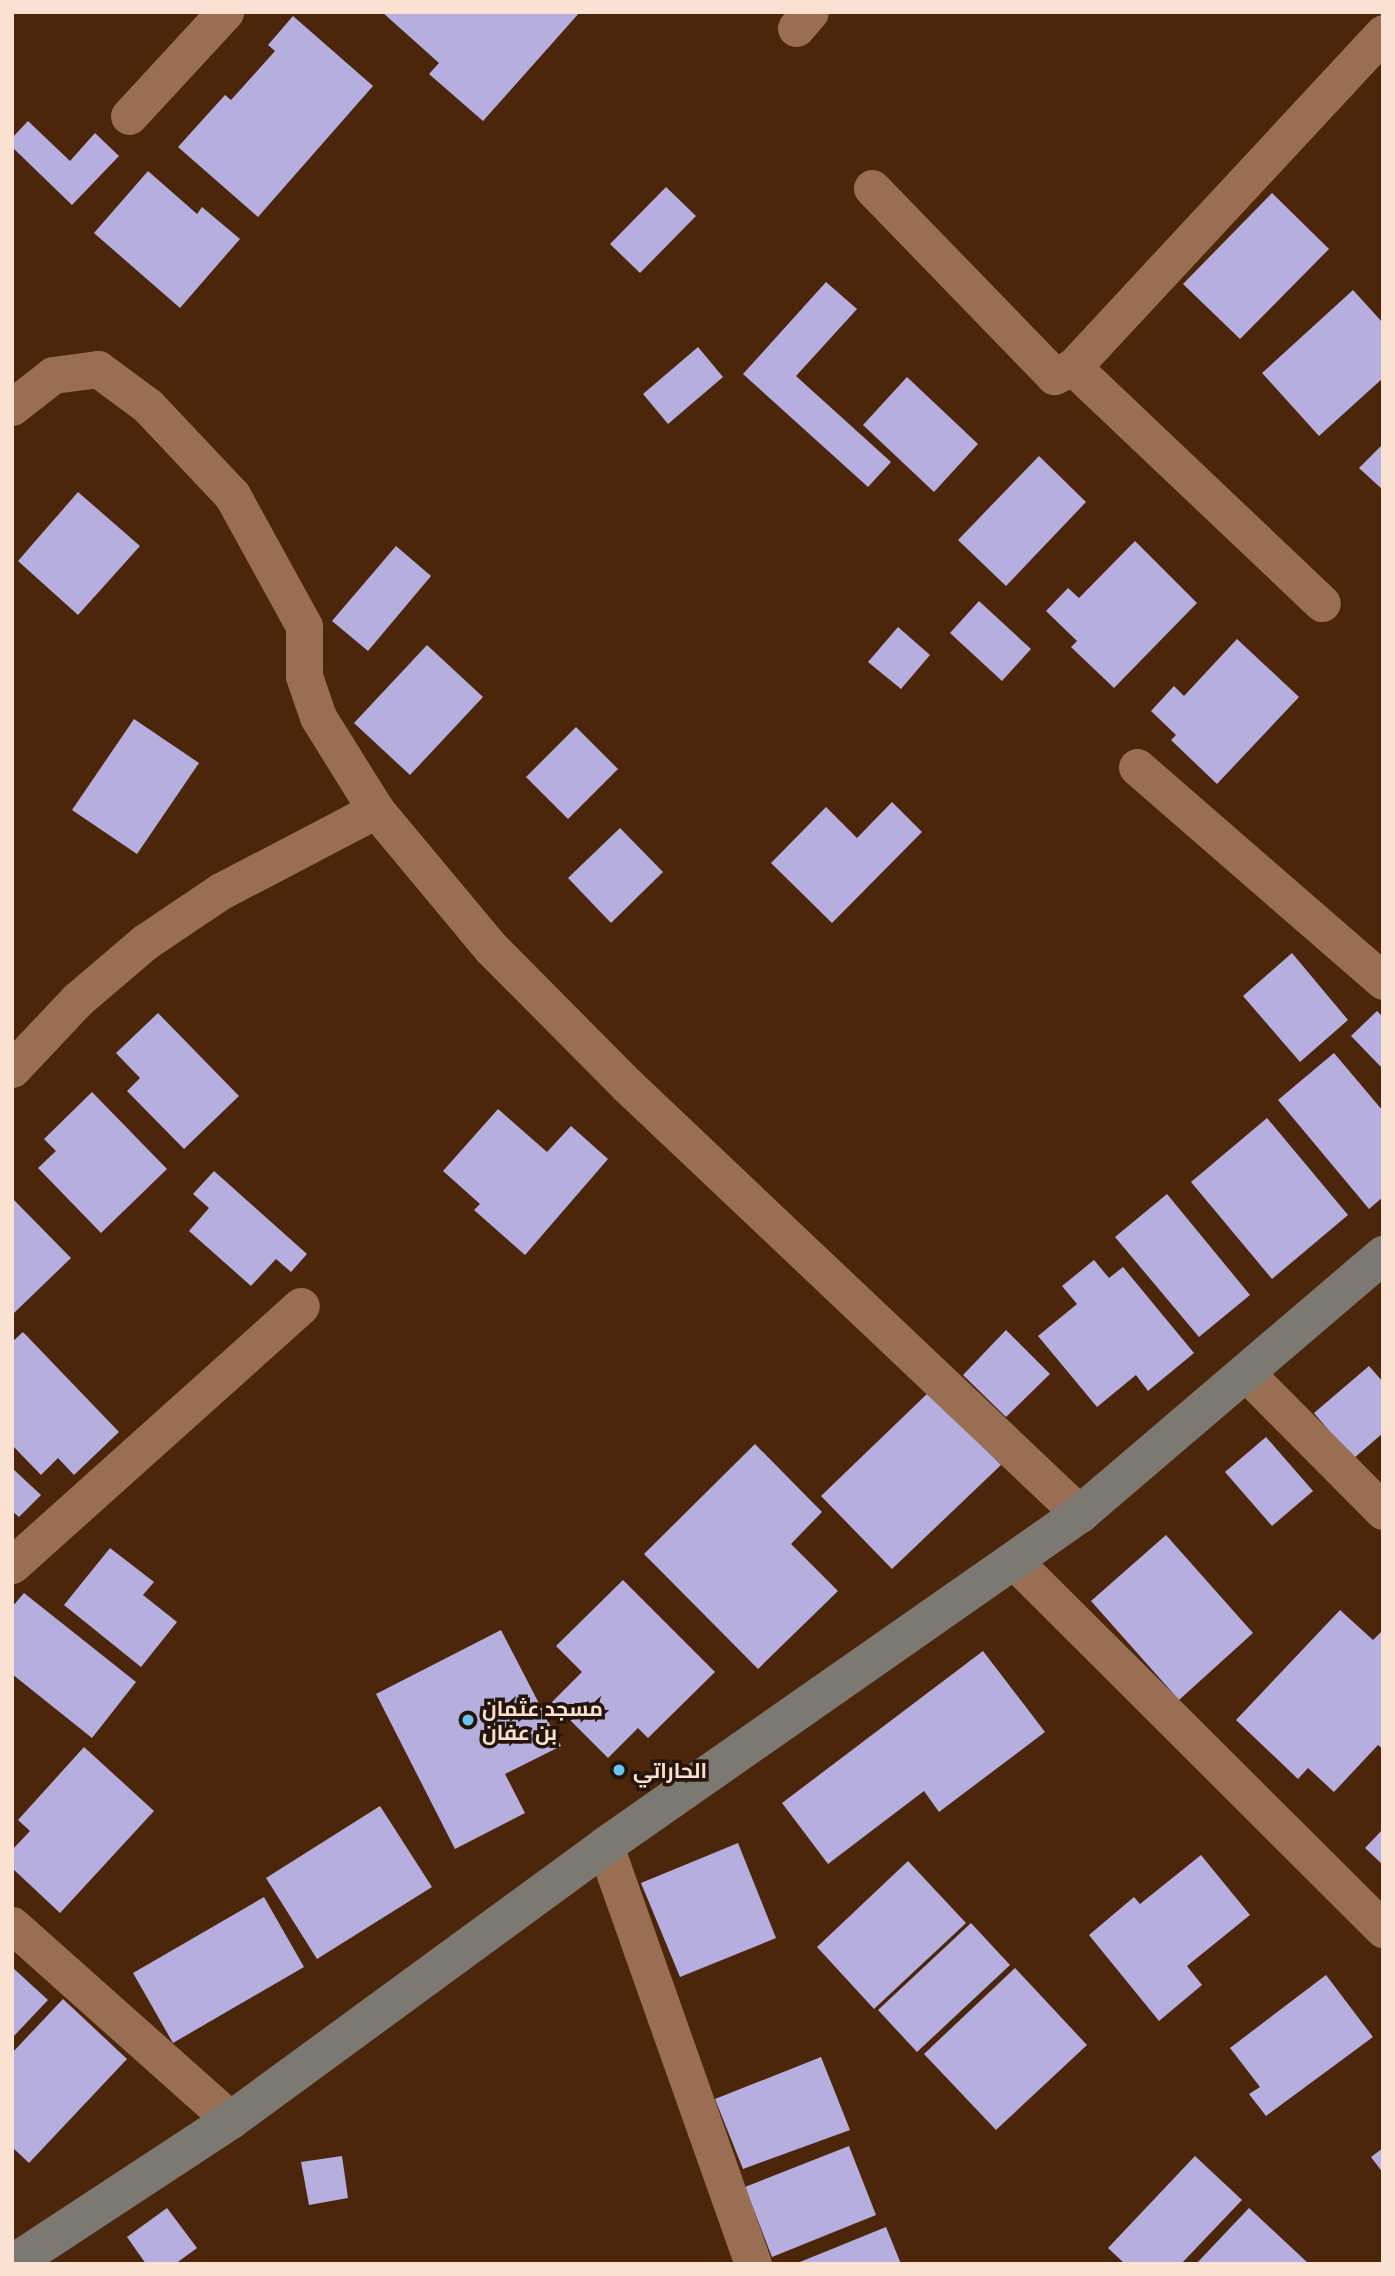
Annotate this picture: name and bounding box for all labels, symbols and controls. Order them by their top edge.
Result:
place label: مسجد عثمان بن عفان [482,1695,603,1745]
marker: مسجد عثمان بن عفان [460,1712,476,1728]
place label: الحاراتي [633,1757,707,1783]
marker: الحاراتي [611,1762,627,1778]

